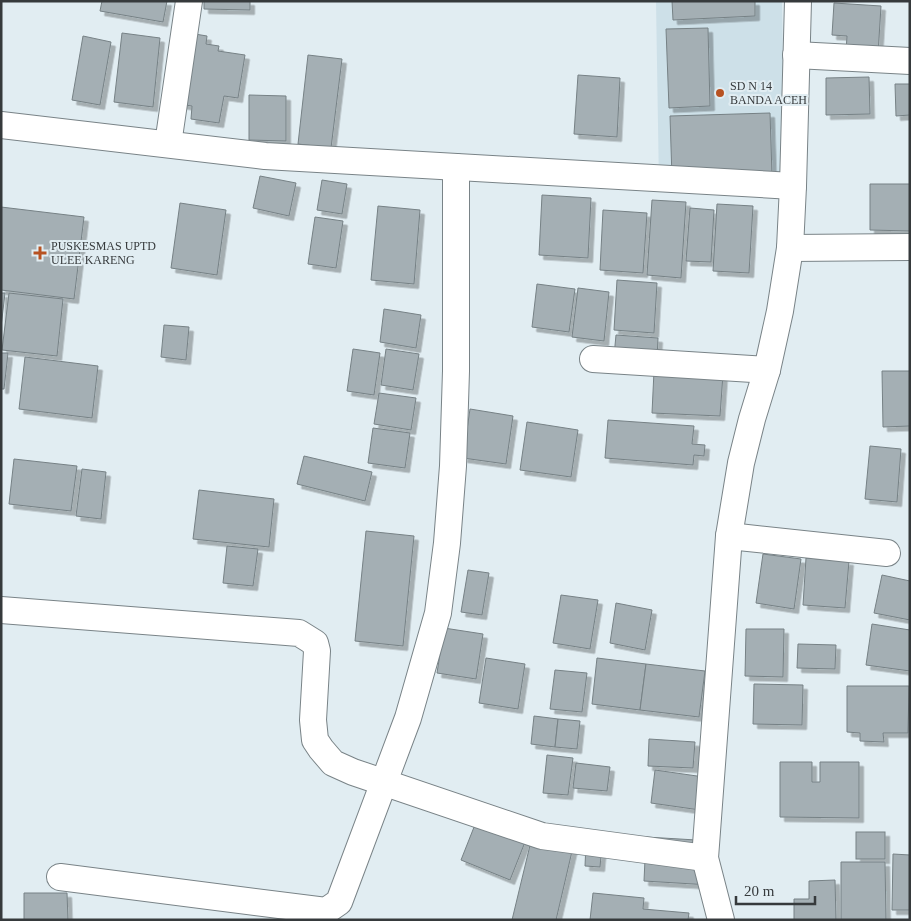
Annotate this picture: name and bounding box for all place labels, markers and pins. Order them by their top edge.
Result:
place label: SD N 14 BANDA ACEH [730,79,807,107]
marker: SD N 14 BANDA ACEH [714,87,726,99]
place label: PUSKESMAS UPTD ULEE KARENG [51,239,156,267]
marker: PUSKESMAS UPTD ULEE KARENG [33,246,47,260]

